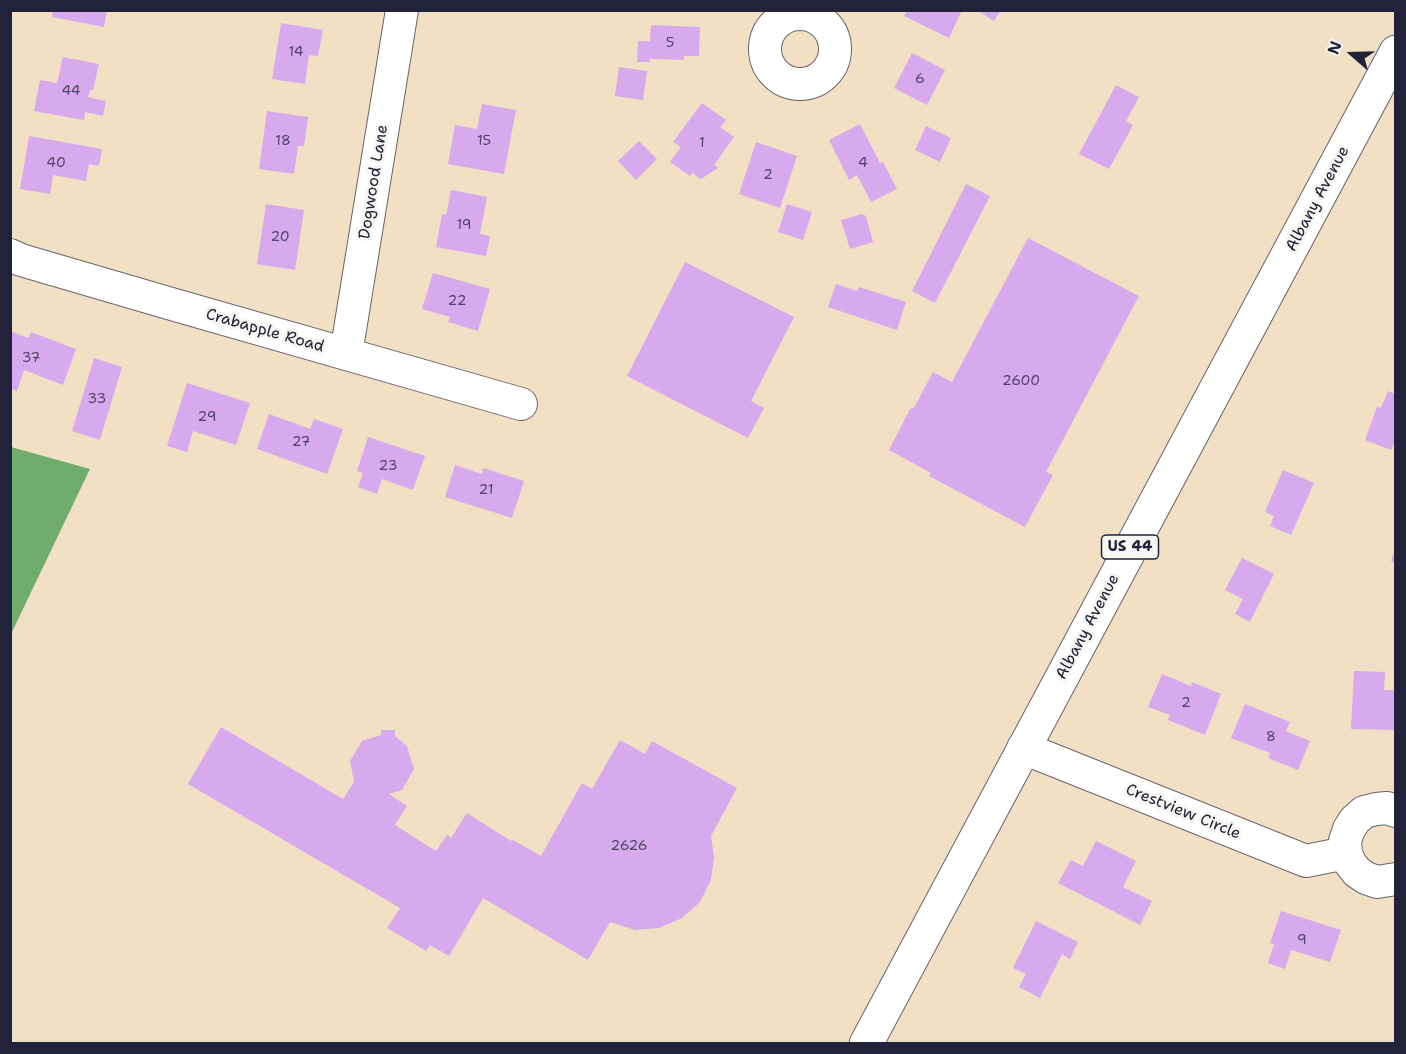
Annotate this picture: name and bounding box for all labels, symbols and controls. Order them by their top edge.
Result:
north arrow [1322,24,1382,84]
house number: 5 [666,35,674,51]
text: N [1323,38,1347,57]
house number: 14 [288,44,304,60]
house number: 6 [915,71,925,87]
house number: 44 [61,83,81,99]
street label: Dogwood Lane [355,123,393,241]
house number: 18 [275,133,291,149]
house number: 15 [477,133,491,149]
house number: 1 [699,135,705,151]
street label: Albany Avenue [1282,143,1354,255]
house number: 40 [46,155,66,171]
house number: 4 [858,155,868,171]
house number: 2 [763,167,773,183]
house number: 19 [456,217,472,233]
house number: 20 [270,229,290,245]
house number: 22 [448,293,466,309]
street label: Crabapple Road [204,305,326,357]
house number: 37 [22,350,40,366]
house number: 2600 [1002,373,1040,389]
house number: 33 [88,391,106,407]
house number: 29 [198,409,216,425]
house number: 27 [292,434,310,450]
house number: 23 [379,458,397,474]
house number: 21 [479,482,493,498]
road number: US 44 [1102,535,1158,559]
street label: Albany Avenue [1052,571,1124,683]
house number: 2 [1181,695,1191,711]
house number: 8 [1266,729,1276,745]
street label: Crestview Circle [1123,780,1243,844]
house number: 2626 [610,838,648,854]
house number: 9 [1297,932,1307,948]

